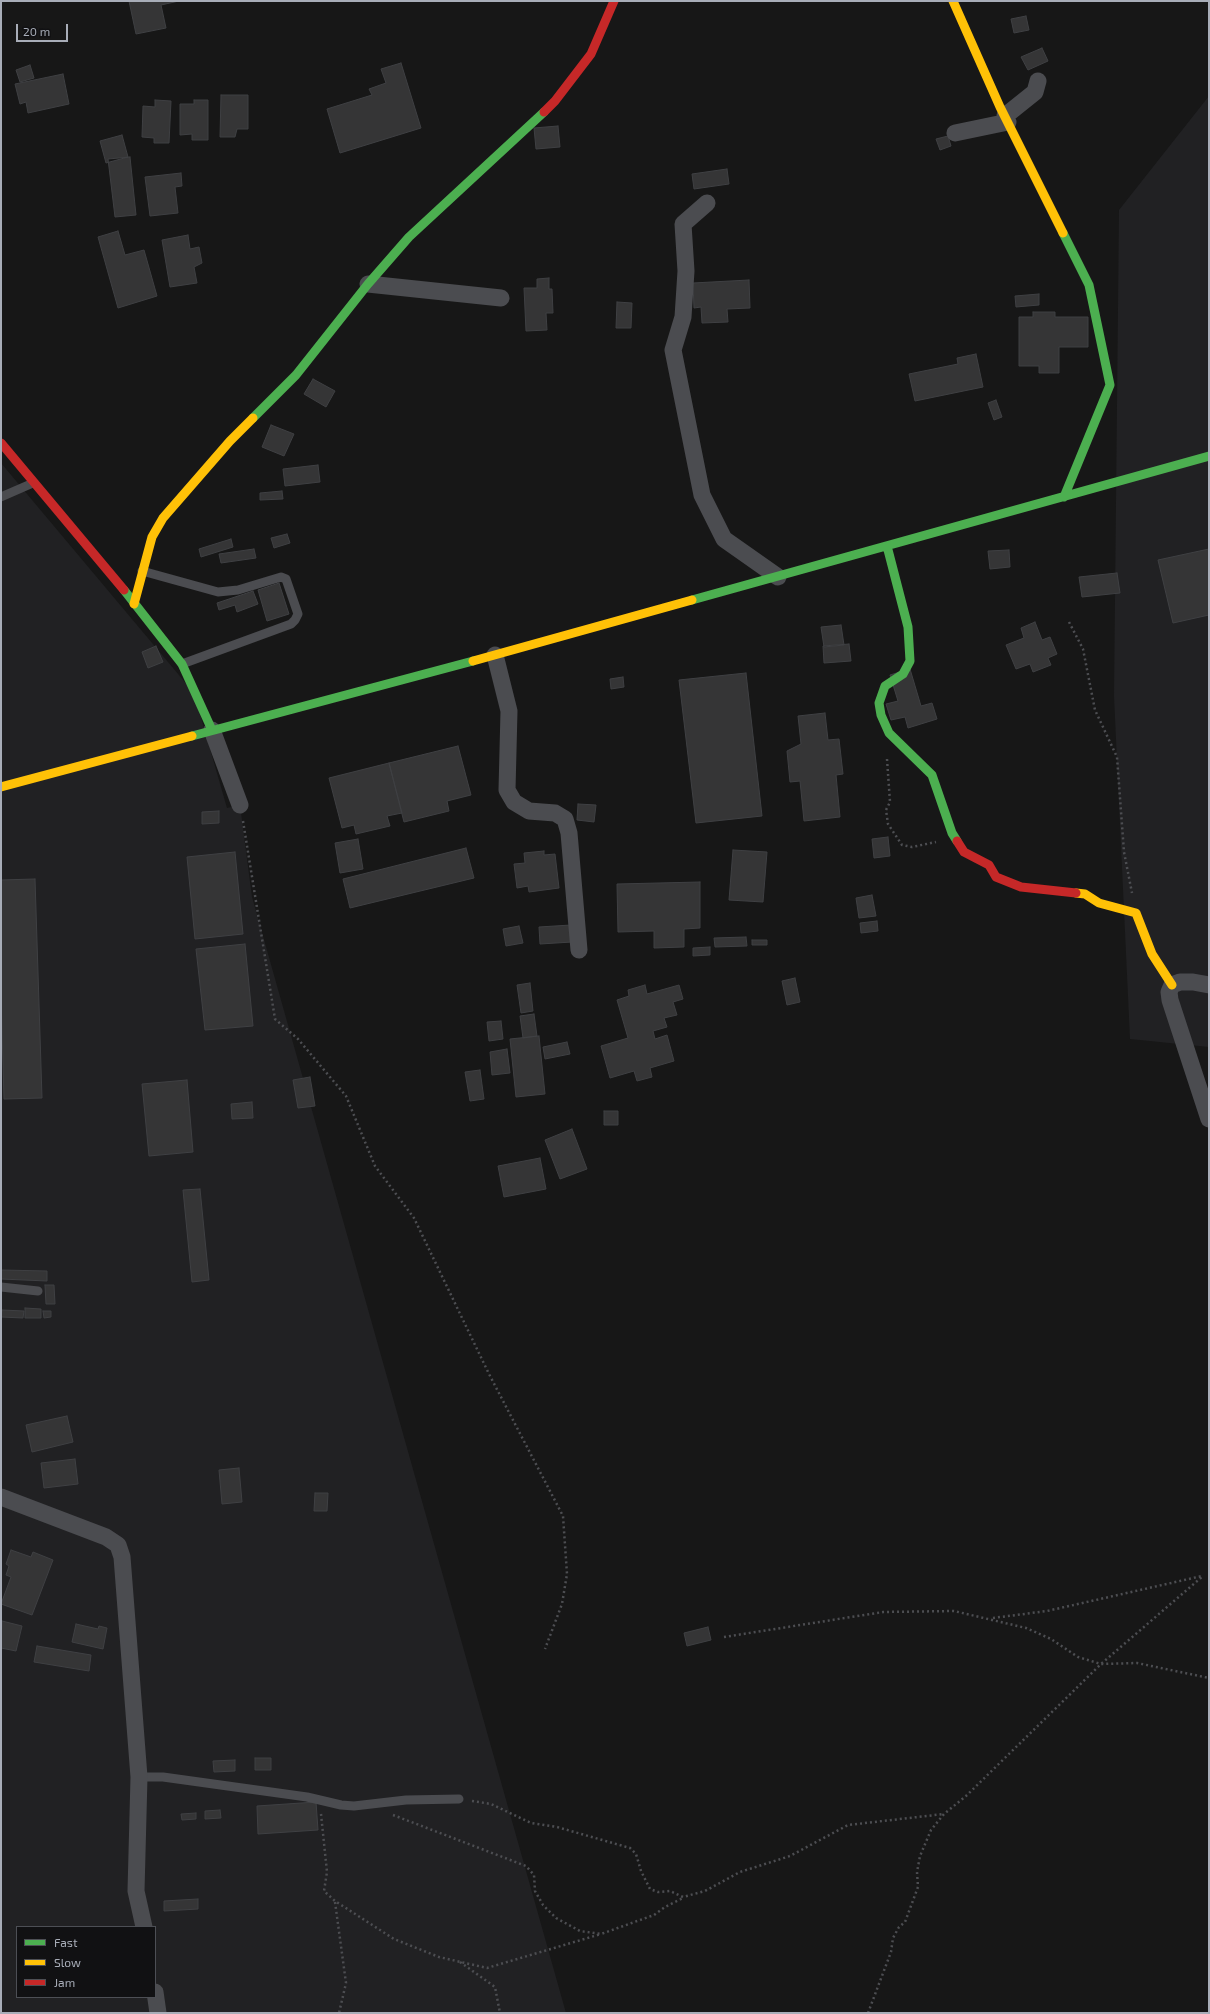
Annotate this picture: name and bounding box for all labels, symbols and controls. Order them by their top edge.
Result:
scale bar [18,16,70,42]
text: 20 m [23,24,50,38]
legend [16,1926,156,1998]
text: Fast [54,1935,77,1949]
text: Slow [54,1955,81,1969]
text: Jam [54,1975,75,1989]

